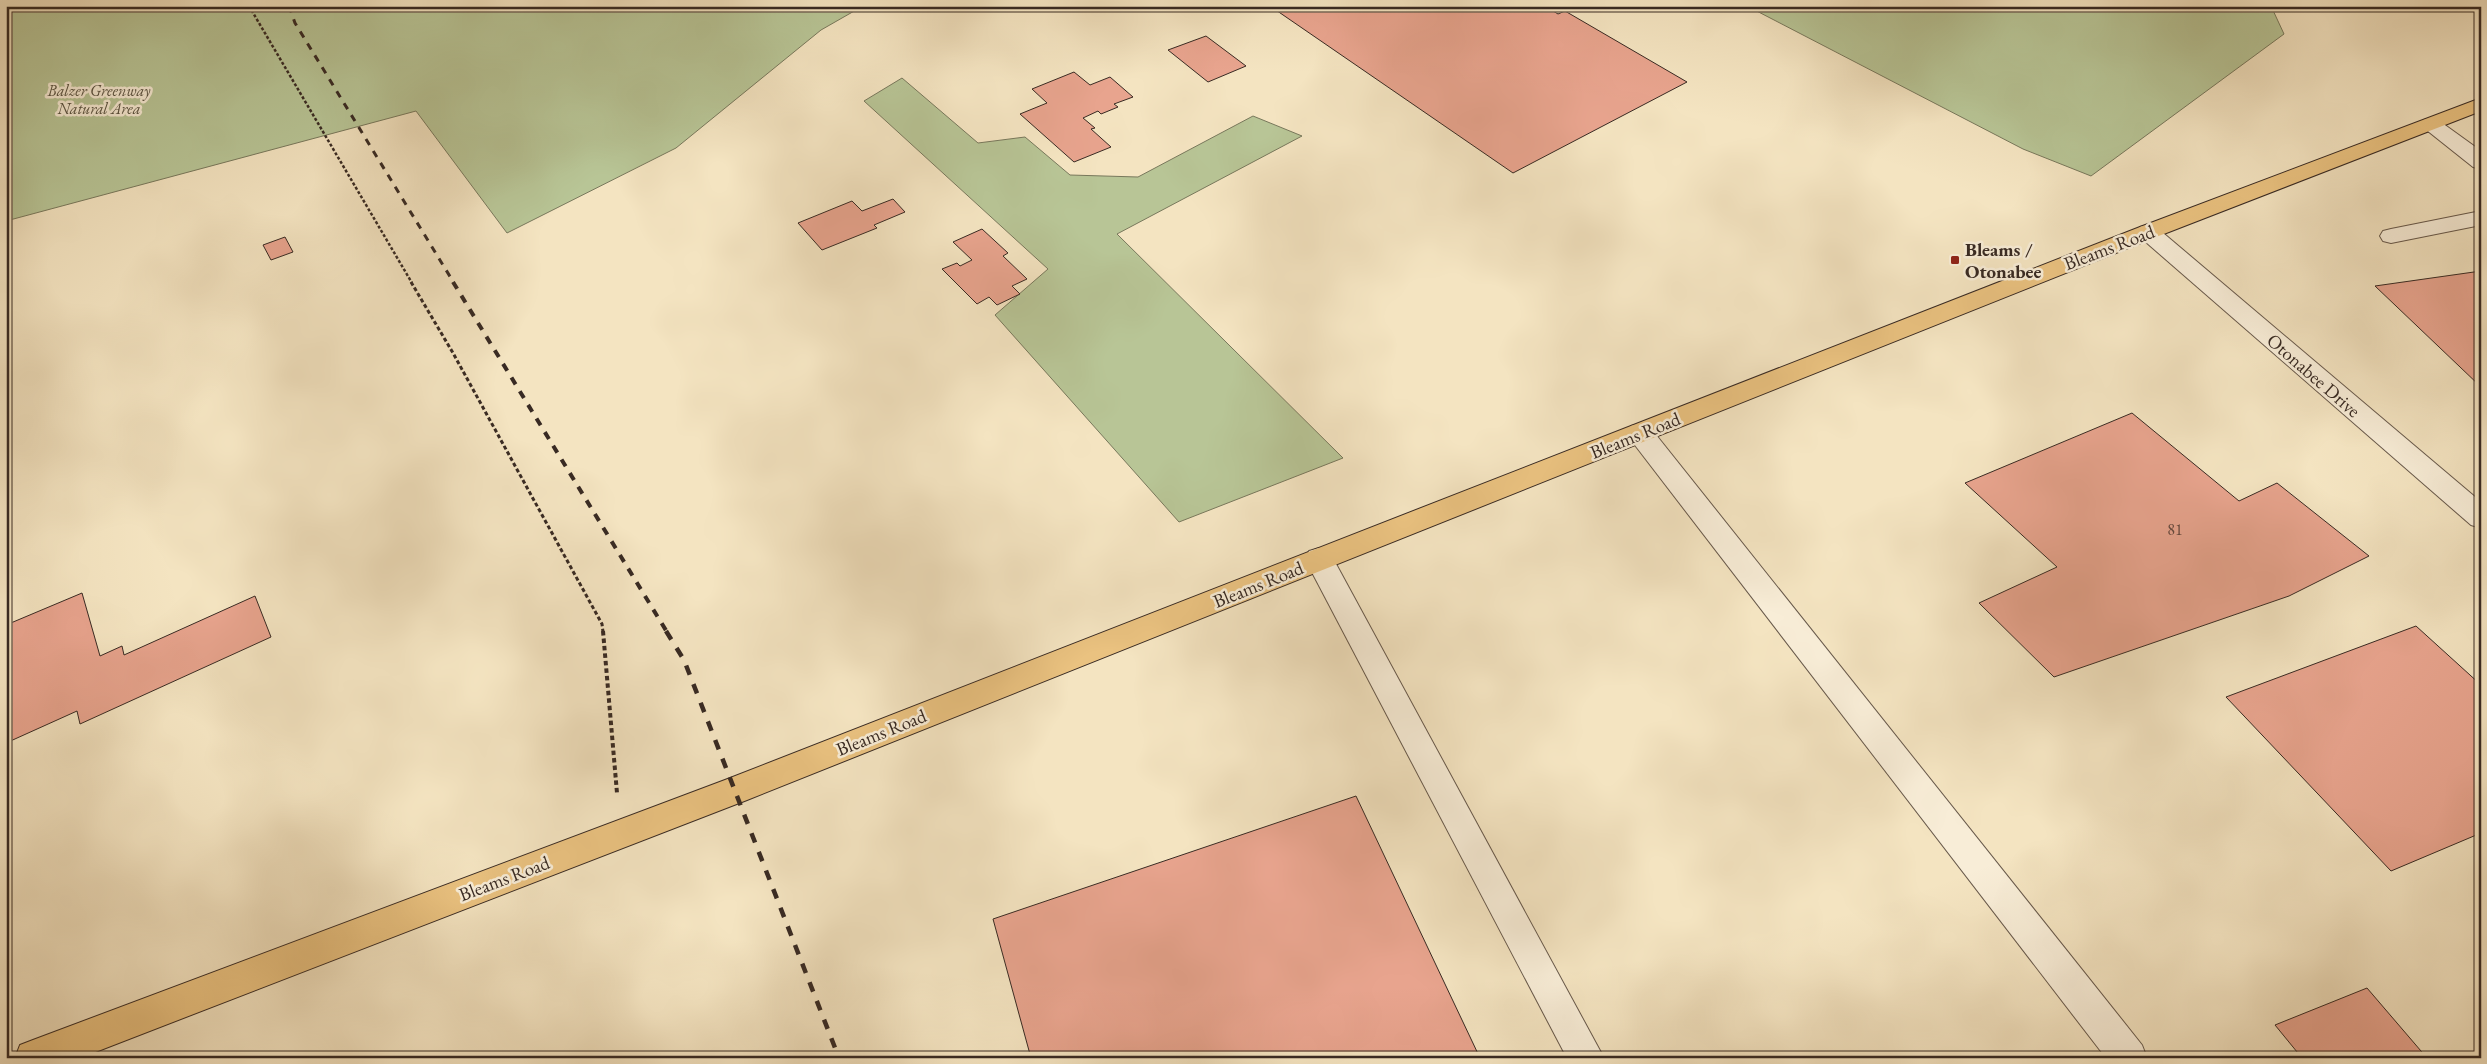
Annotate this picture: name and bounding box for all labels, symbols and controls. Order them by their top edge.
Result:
park label: Balzer Greenway Natural Area [47,80,151,119]
street label: Bleams Road [2060,219,2158,276]
place label: Bleams / Otonabee [1965,237,2041,284]
marker: Bleams / Otonabee [1949,254,1961,266]
street label: Otonabee Drive [2262,328,2366,423]
street label: Bleams Road [1586,406,1684,465]
house number: 81 [2167,519,2183,540]
street label: Bleams Road [1209,555,1307,614]
street label: Bleams Road [832,703,930,762]
street label: Bleams Road [455,850,553,907]

